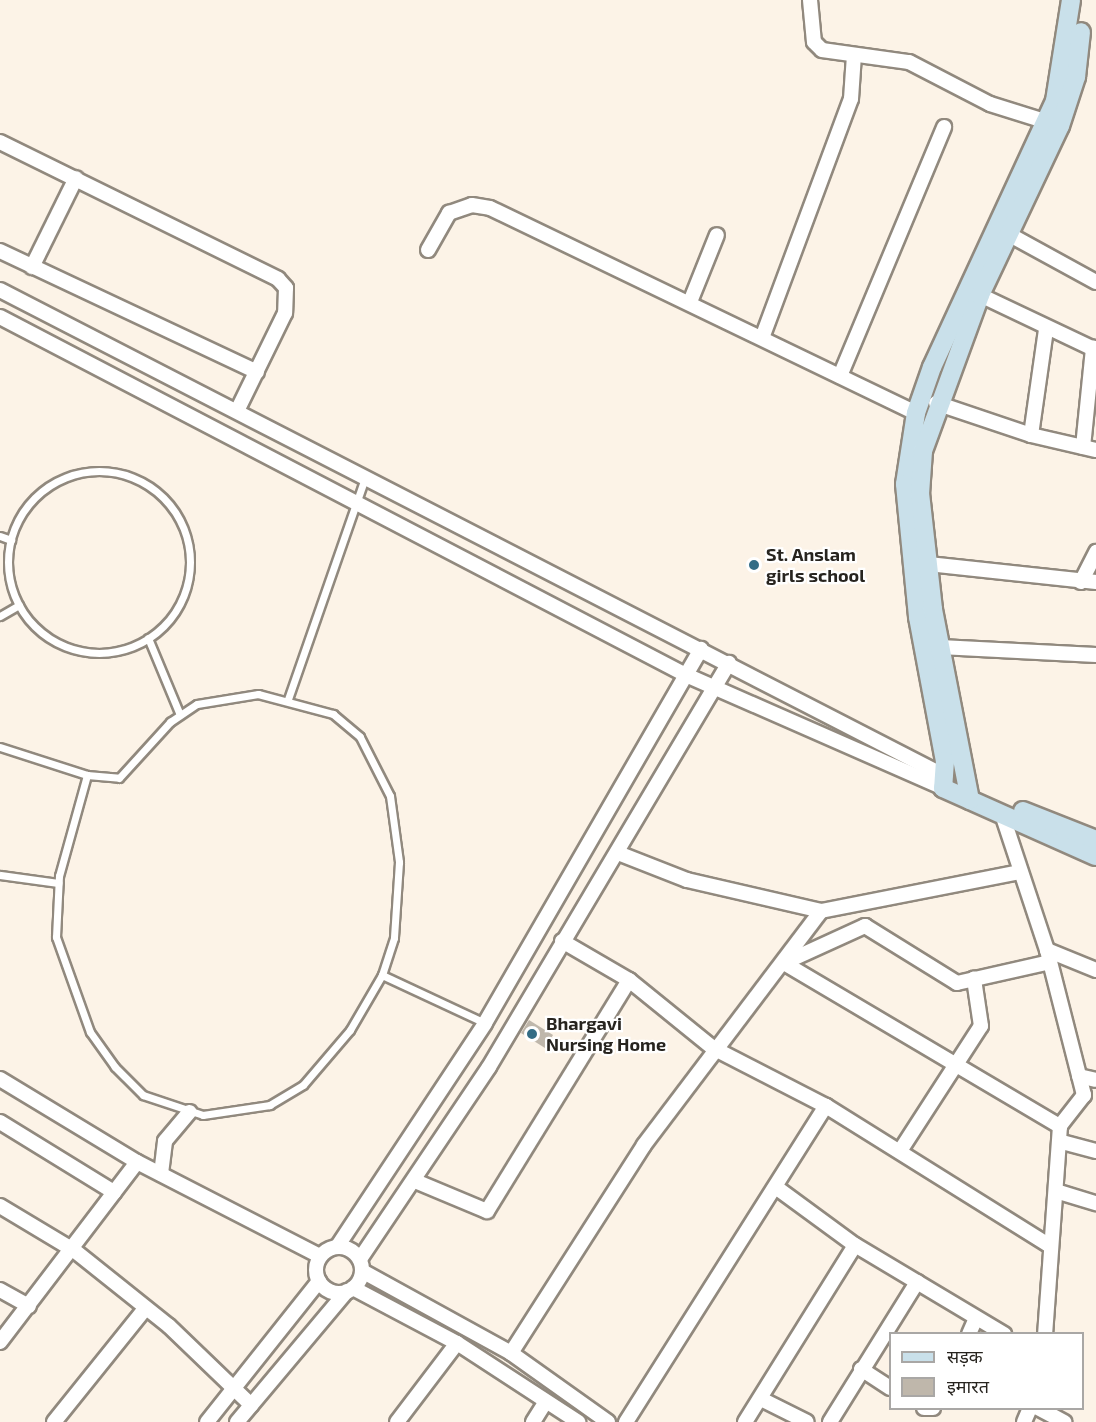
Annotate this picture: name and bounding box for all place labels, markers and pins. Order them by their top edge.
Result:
place label: St. Anslam girls school [766,544,865,586]
marker: St. Anslam girls school [747,558,761,572]
place label: Bhargavi Nursing Home [546,1013,666,1056]
marker: Bhargavi Nursing Home [523,1025,541,1043]

